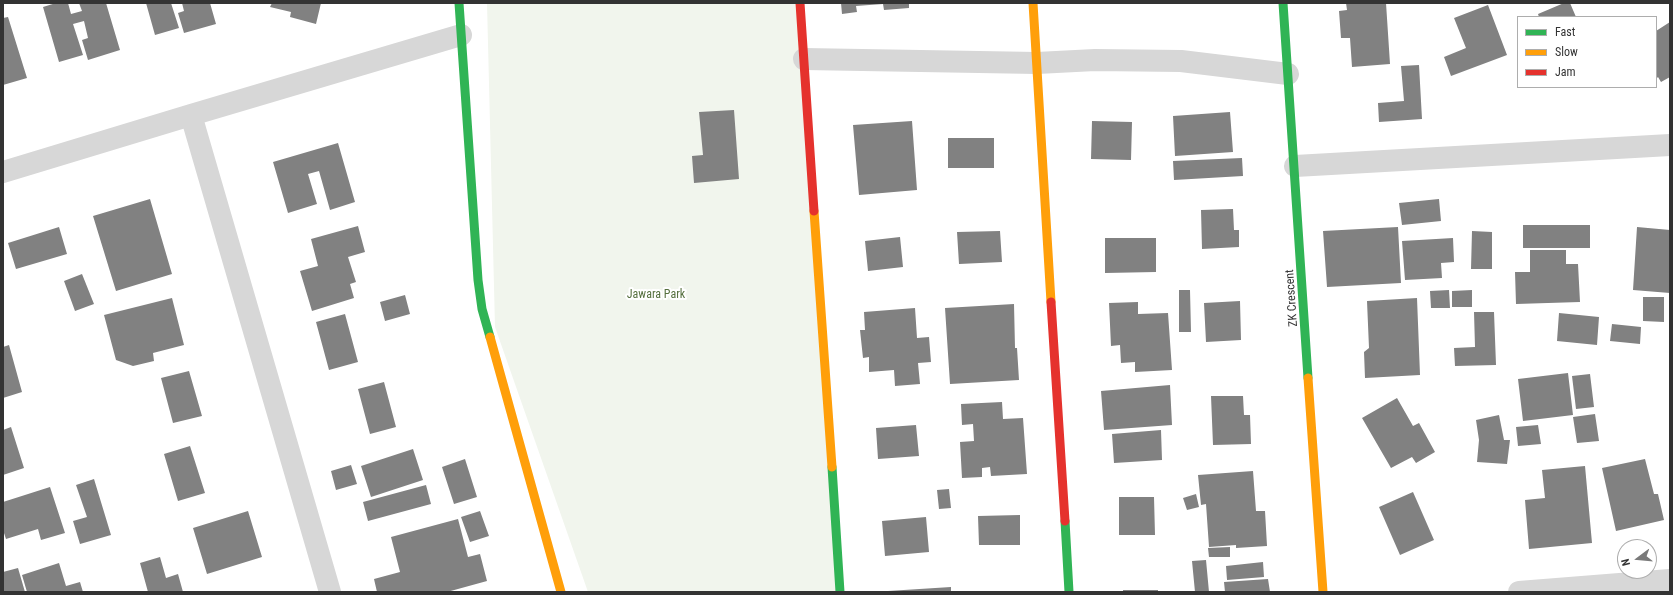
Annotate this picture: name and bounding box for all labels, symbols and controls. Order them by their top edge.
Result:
legend [1517,16,1657,88]
text: Fast [1555,25,1575,39]
text: Slow [1555,45,1578,59]
text: Jam [1555,65,1576,79]
street label: ZK Crescent [1283,269,1301,327]
park label: Jawara Park [627,288,685,302]
north arrow [1617,539,1657,579]
text: N [1619,557,1633,567]

